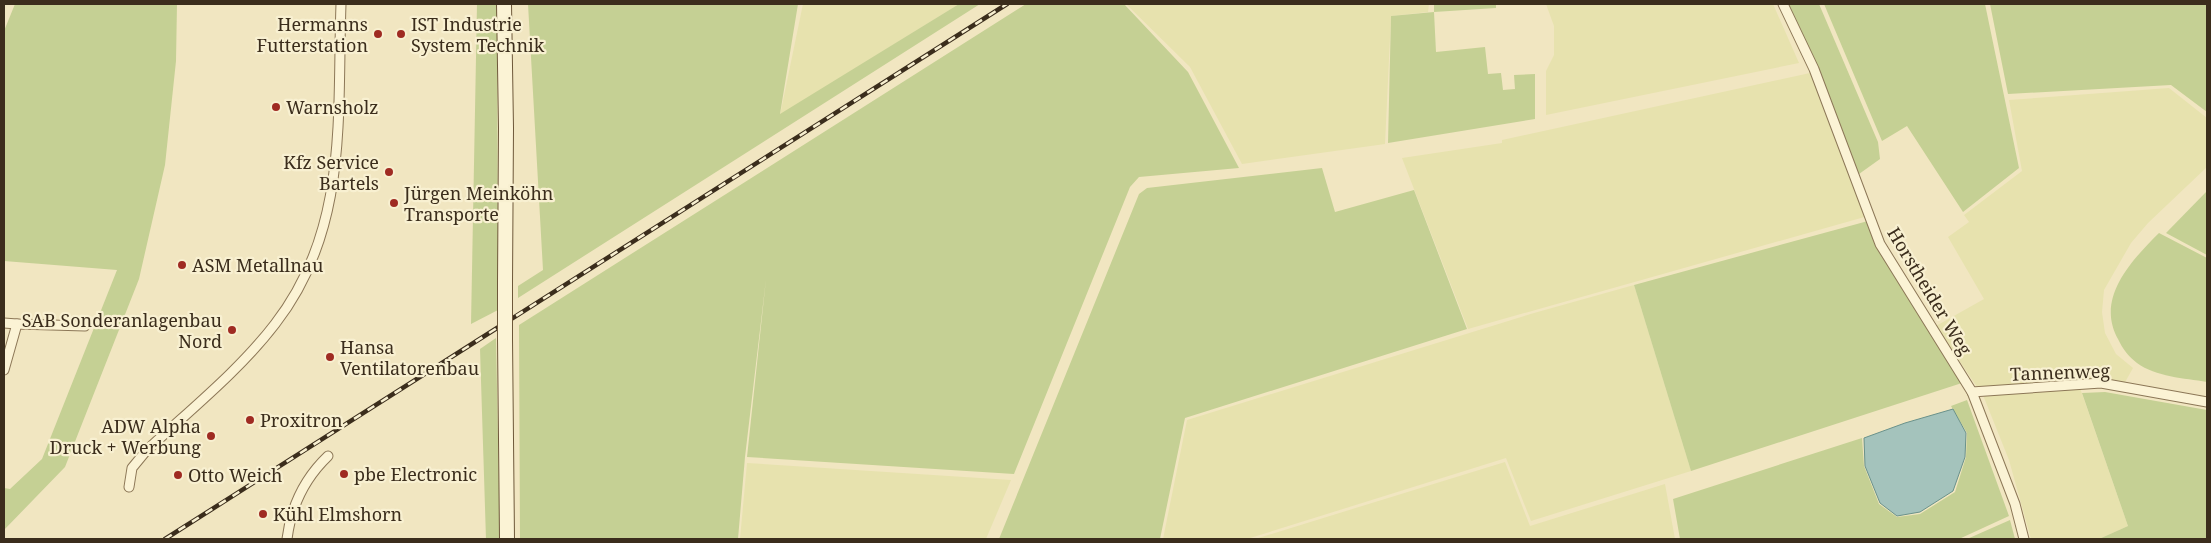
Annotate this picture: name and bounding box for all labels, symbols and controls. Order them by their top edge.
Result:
place label: Hermanns Futterstation [256,12,368,57]
place label: IST Industrie System Technik [411,12,545,57]
marker: Hermanns Futterstation [372,28,384,40]
marker: IST Industrie System Technik [395,28,407,40]
place label: Warnsholz [286,95,379,119]
marker: Warnsholz [270,101,282,113]
place label: Kfz Service Bartels [283,150,379,195]
marker: Kfz Service Bartels [383,166,395,178]
place label: Jürgen Meinköhn Transporte [403,181,554,226]
marker: Jürgen Meinköhn Transporte [388,197,400,209]
street label: Horstheider Weg [1882,223,1978,360]
place label: ASM Metallnau [192,253,324,277]
marker: ASM Metallnau [176,259,188,271]
place label: SAB Sonderanlagenbau Nord [22,308,223,353]
marker: SAB Sonderanlagenbau Nord [226,324,238,336]
place label: Hansa Ventilatorenbau [340,335,480,380]
marker: Hansa Ventilatorenbau [324,351,336,363]
street label: Tannenweg [2010,358,2111,386]
place label: Proxitron [260,408,343,432]
place label: ADW Alpha Druck + Werbung [50,414,201,459]
marker: Proxitron [244,414,256,426]
marker: ADW Alpha Druck + Werbung [205,430,217,442]
place label: pbe Electronic [354,462,477,486]
place label: Otto Weich [188,463,283,487]
marker: pbe Electronic [338,468,350,480]
marker: Otto Weich [172,469,184,481]
place label: Kühl Elmshorn [273,502,403,526]
marker: Kühl Elmshorn [257,508,269,520]

